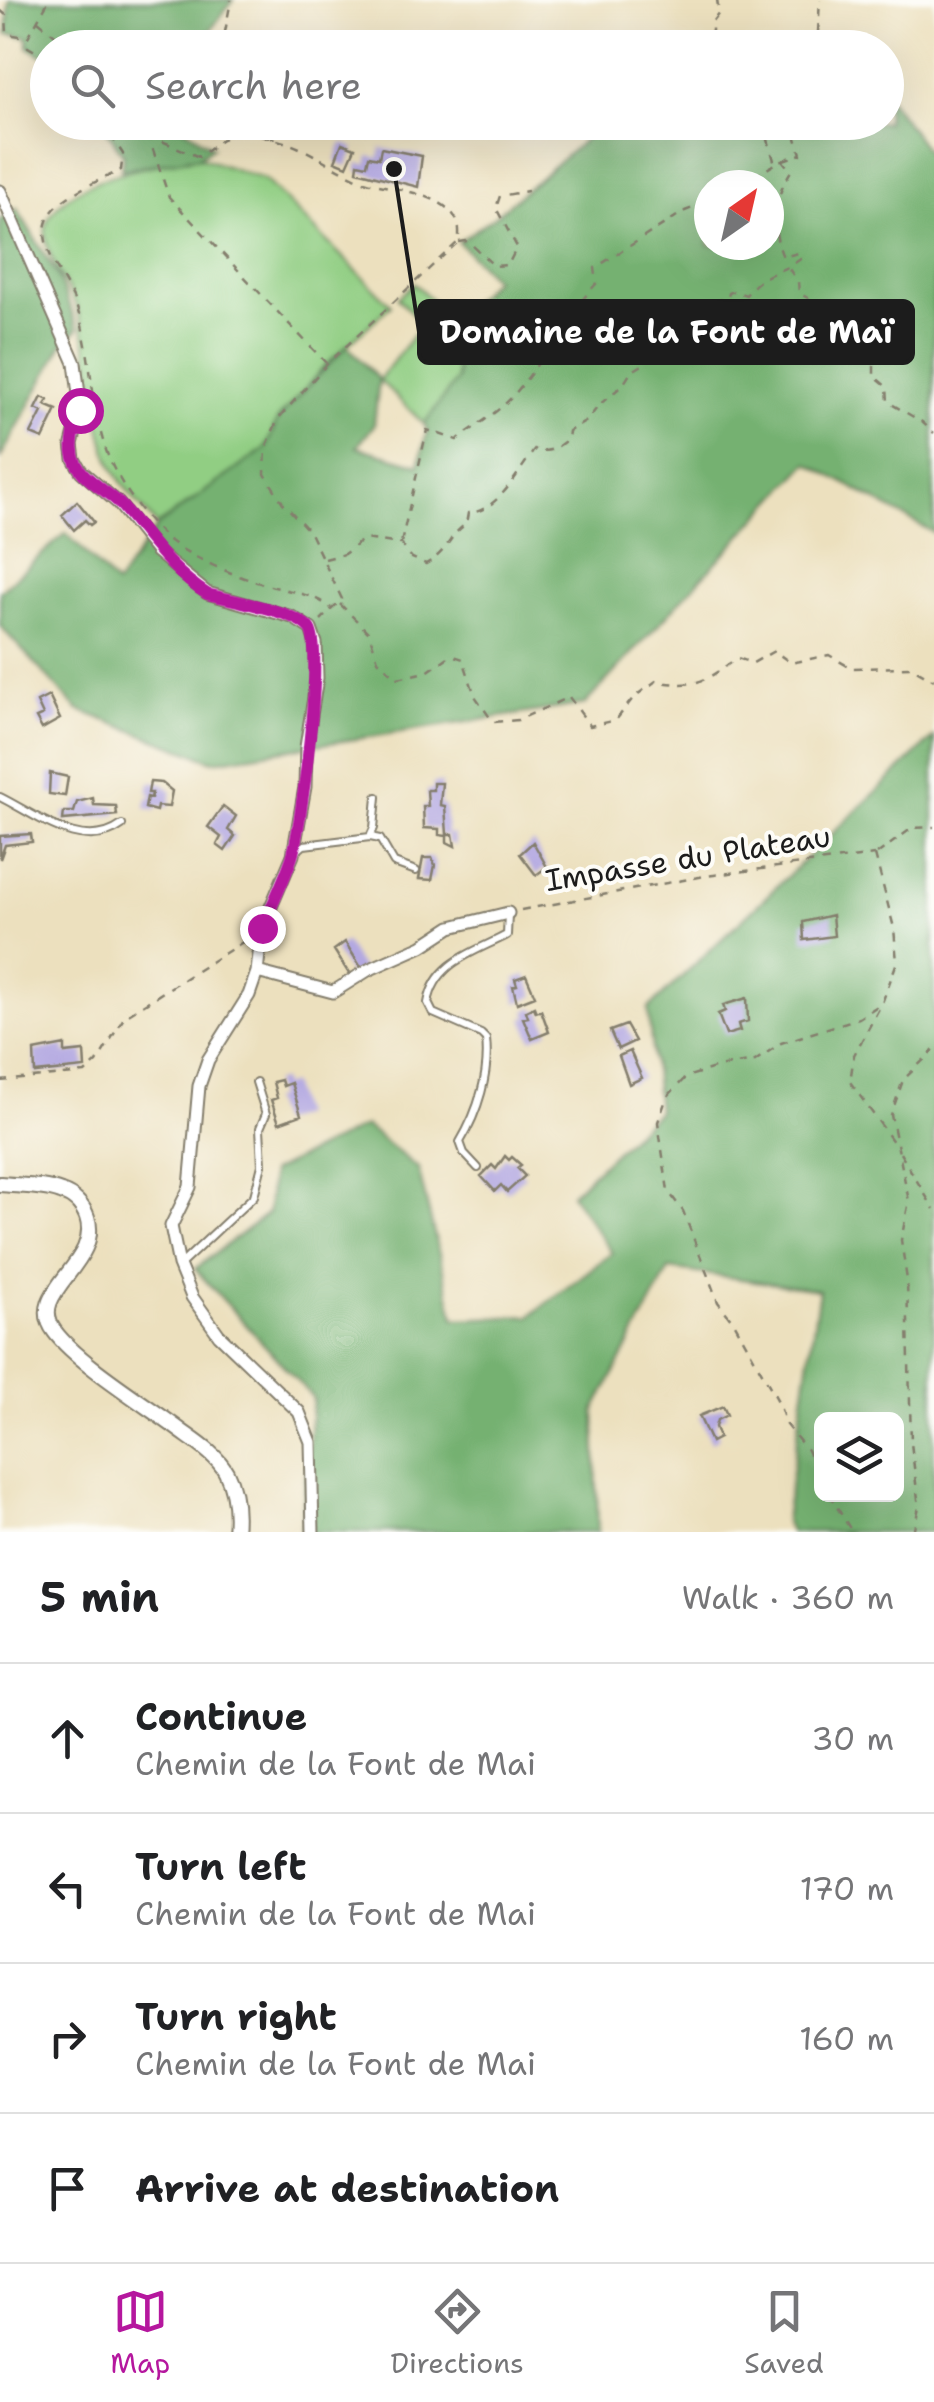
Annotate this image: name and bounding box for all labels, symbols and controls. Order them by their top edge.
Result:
search box [30,30,904,140]
icon: search [65,58,120,113]
text: Search here [145,60,362,111]
north arrow [694,170,784,260]
callout: Domaine de la Font de Maï [419,301,913,363]
text: Domaine de la Font de Maï [439,310,896,353]
route start [58,388,104,434]
street label: Impasse du Plateau [542,815,834,901]
route end [240,906,286,952]
map controls [814,1412,904,1502]
button: layers [814,1412,904,1502]
text: 5 min [40,1569,159,1625]
text: Walk · 360 m [682,1576,894,1619]
text: Continue [135,1691,307,1742]
icon: ahead [40,1711,95,1766]
text: 30 m [811,1717,894,1760]
text: Chemin de la Font de Mai [135,1742,536,1785]
text: Turn left [135,1841,307,1892]
icon: left [40,1861,95,1916]
text: 170 m [800,1867,894,1910]
text: Chemin de la Font de Mai [135,1892,536,1935]
text: Turn right [135,1991,337,2042]
icon: right [40,2011,95,2066]
text: 160 m [799,2017,894,2060]
text: Chemin de la Font de Mai [135,2042,536,2085]
icon: arrive [40,2161,95,2216]
text: Arrive at destination [135,2163,559,2214]
tab: Map [110,2284,170,2382]
tab: Directions [391,2284,524,2382]
tab: Saved [744,2284,824,2382]

